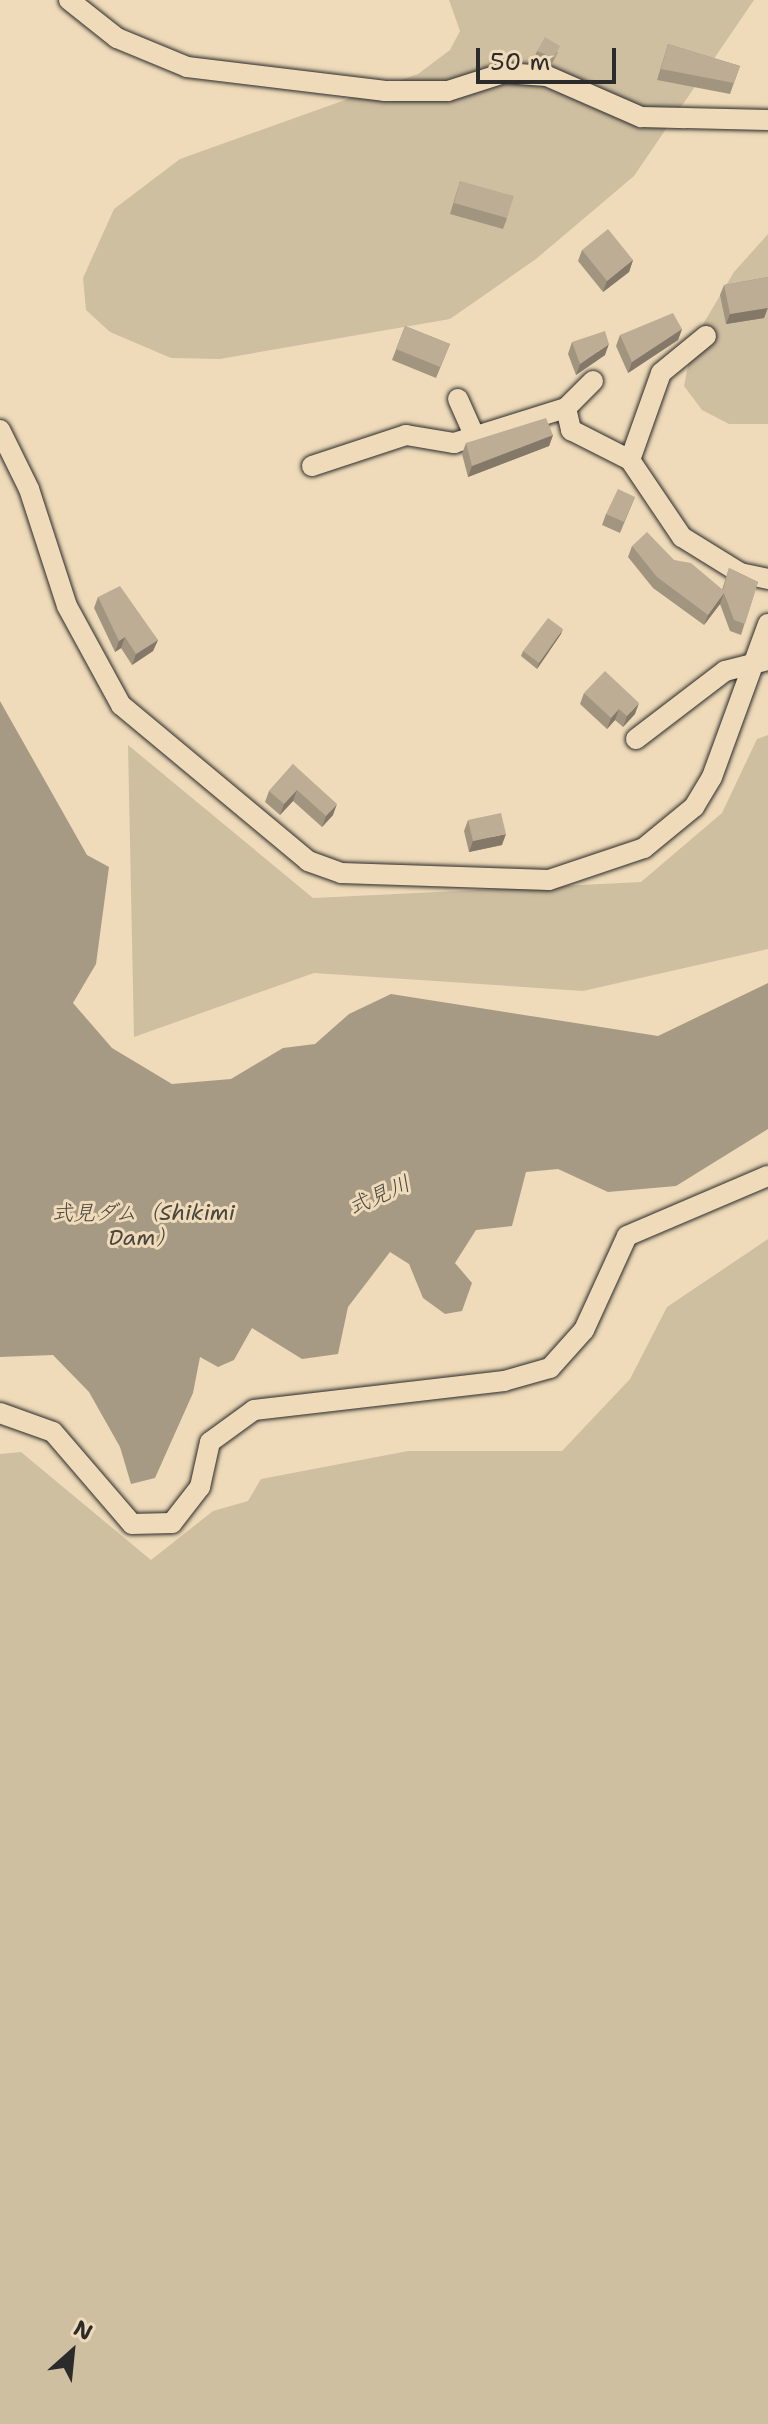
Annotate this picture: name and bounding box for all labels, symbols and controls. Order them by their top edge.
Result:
scale bar [480,32,620,82]
text: 50 m [490,46,550,78]
water label: 式見川 [343,1170,415,1220]
water label: 式見ダム（Shikimi Dam） [50,1199,236,1250]
north arrow [32,2312,112,2392]
text: N [69,2313,97,2347]

